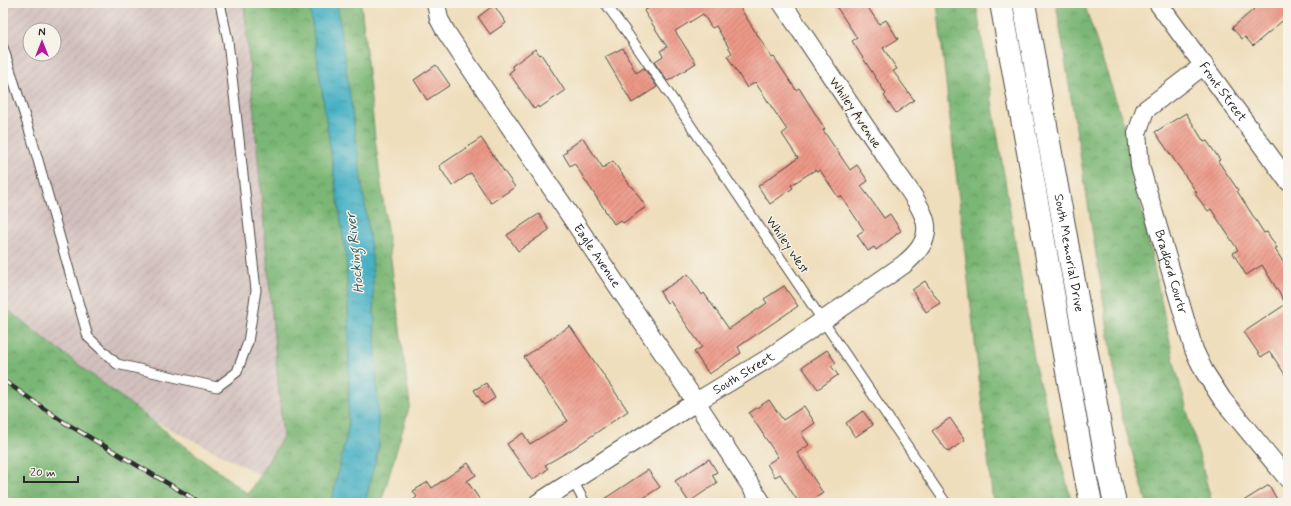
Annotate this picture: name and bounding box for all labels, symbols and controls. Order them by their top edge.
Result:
north arrow [22,22,62,62]
text: N [38,26,46,40]
street label: Front Street [1195,58,1250,125]
street label: Whiley Avenue [825,74,885,152]
street label: South Memorial Drive [1050,193,1088,314]
water label: Hocking River [342,210,370,294]
street label: Whiley West [762,213,812,277]
street label: Eagle Avenue [570,221,625,291]
street label: Bradford Courtr [1151,228,1192,317]
street label: South Street [710,348,778,398]
scale bar [24,458,78,484]
text: 20 m [30,465,56,481]

